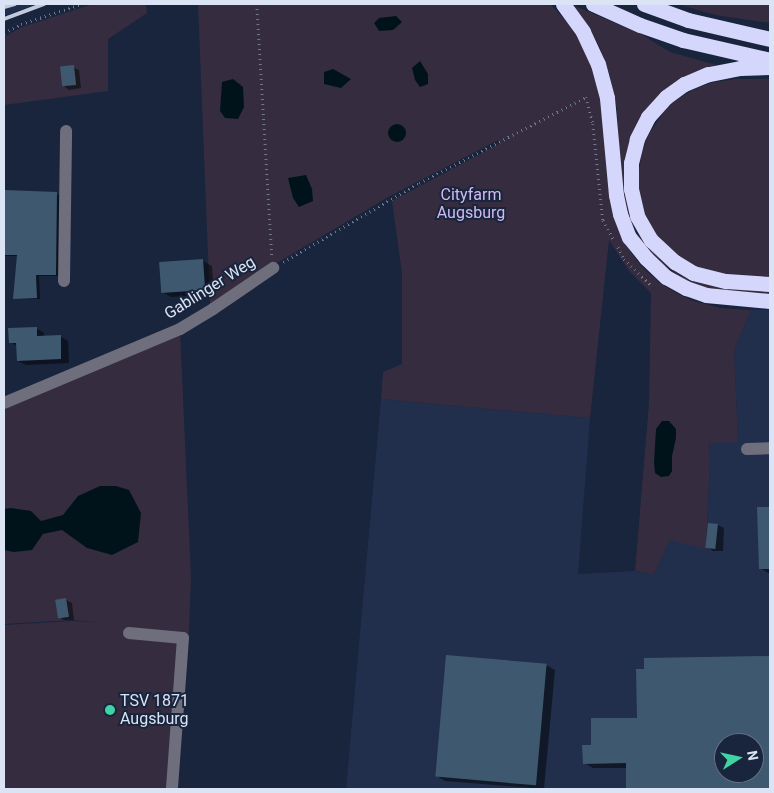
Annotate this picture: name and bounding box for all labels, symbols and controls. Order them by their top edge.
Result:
park label: Cityfarm Augsburg [437,185,505,223]
street label: Gablinger Weg [161,252,259,324]
place label: TSV 1871 Augsburg [120,691,189,729]
marker: TSV 1871 Augsburg [104,704,116,716]
north arrow [714,733,764,783]
text: N [744,749,762,762]

